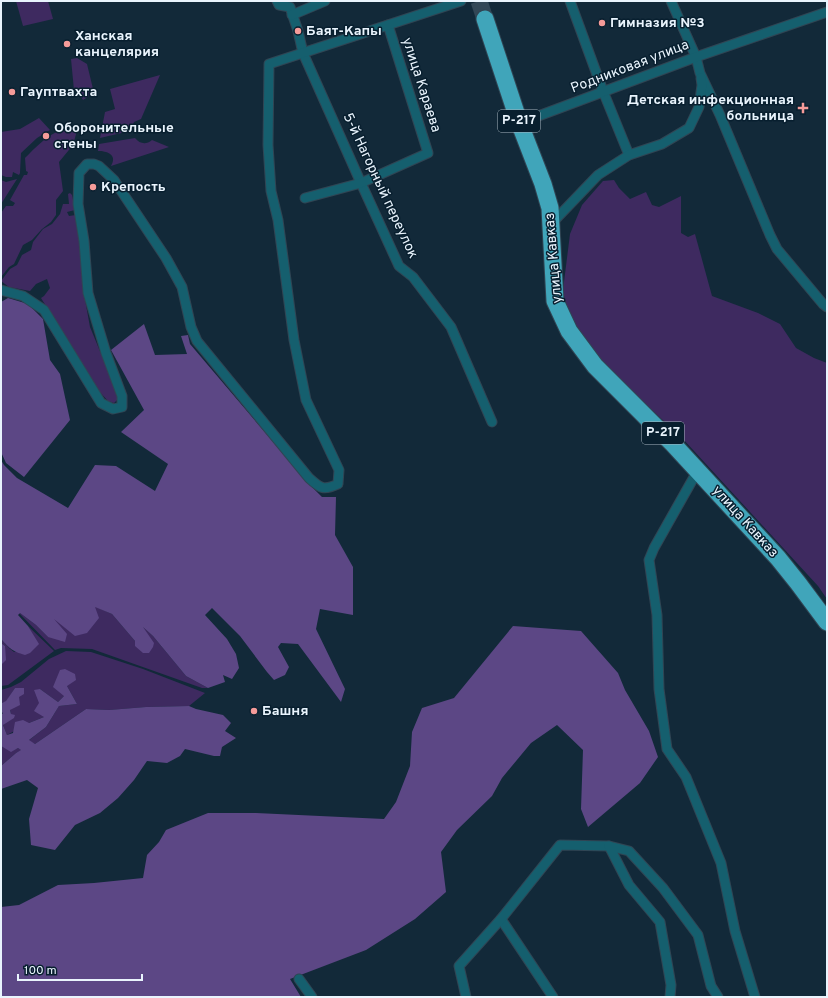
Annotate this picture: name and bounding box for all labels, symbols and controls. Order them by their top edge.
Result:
place label: Гимназия №3 [610,15,705,32]
marker: Гимназия №3 [597,18,607,28]
place label: Баят-Капы [306,23,382,40]
marker: Баят-Капы [293,26,303,36]
place label: Ханская канцелярия [75,28,159,61]
street label: улица Караева [398,36,444,134]
street label: Родниковая улица [568,37,692,97]
marker: Ханская канцелярия [62,39,72,49]
place label: Гауптвахта [20,84,97,101]
marker: Гауптвахта [7,87,17,97]
place label: Детская инфекционная больница [627,92,794,125]
marker: Детская инфекционная больница [797,102,809,114]
road number: Р-217 [498,110,540,132]
street label: 5-й Нагорный переулок [339,111,421,261]
place label: Оборонительные стены [54,120,174,153]
marker: Оборонительные стены [41,131,51,141]
place label: Крепость [101,179,166,196]
marker: Крепость [88,182,98,192]
street label: улица Кавказ [542,212,566,304]
road number: Р-217 [642,422,684,444]
street label: улица Кавказ [708,483,782,561]
place label: Башня [262,703,308,720]
marker: Башня [249,706,259,716]
scale bar [18,956,142,982]
text: 100 m [24,963,57,979]

